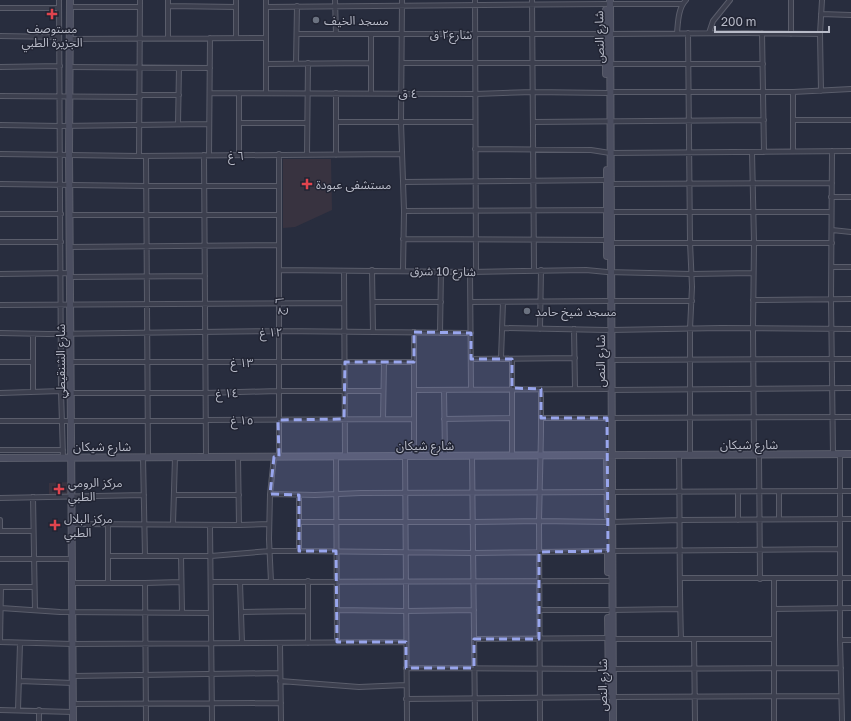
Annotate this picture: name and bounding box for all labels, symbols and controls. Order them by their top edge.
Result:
marker: مستوصف الجزيرة الطبي [46,8,58,20]
scale bar [715,8,829,34]
street label: شارع النص [591,10,609,63]
place label: مسجد الخيف [324,13,389,28]
text: 200 m [721,14,756,29]
marker: مسجد الخيف [311,15,321,25]
place label: مستوصف الجزيرة الطبي [21,21,83,52]
street label: شارع٢ ق [430,27,472,44]
street label: ٤ ق [398,86,418,101]
street label: ٦ غ [228,148,244,165]
place label: مستشفى عبودة [316,177,391,192]
marker: مستشفى عبودة [301,178,313,190]
street label: شارع 10 شرق [410,263,476,281]
street label: ٦ ج [271,297,289,315]
place label: مسجد شيخ حامد [535,304,616,321]
marker: مسجد شيخ حامد [522,306,532,316]
street label: شارع الشنقيطي [53,324,70,398]
street label: ١٢ غ [259,324,283,342]
street label: شارع النص [593,335,610,387]
street label: ١٣ غ [231,355,254,372]
street label: ١٤ غ [215,385,239,403]
street label: ١٥ غ [230,412,254,430]
street label: شارع شيكان [720,437,778,454]
street label: شارع شيكان [396,438,454,455]
street label: شارع شيكان [73,439,131,456]
place label: مركز الرومي الطبي [68,475,123,506]
marker: مركز الرومي الطبي [53,483,65,495]
place label: مركز البلال الطبي [64,511,113,542]
marker: مركز البلال الطبي [49,519,61,531]
street label: شارع النص [595,659,612,711]

